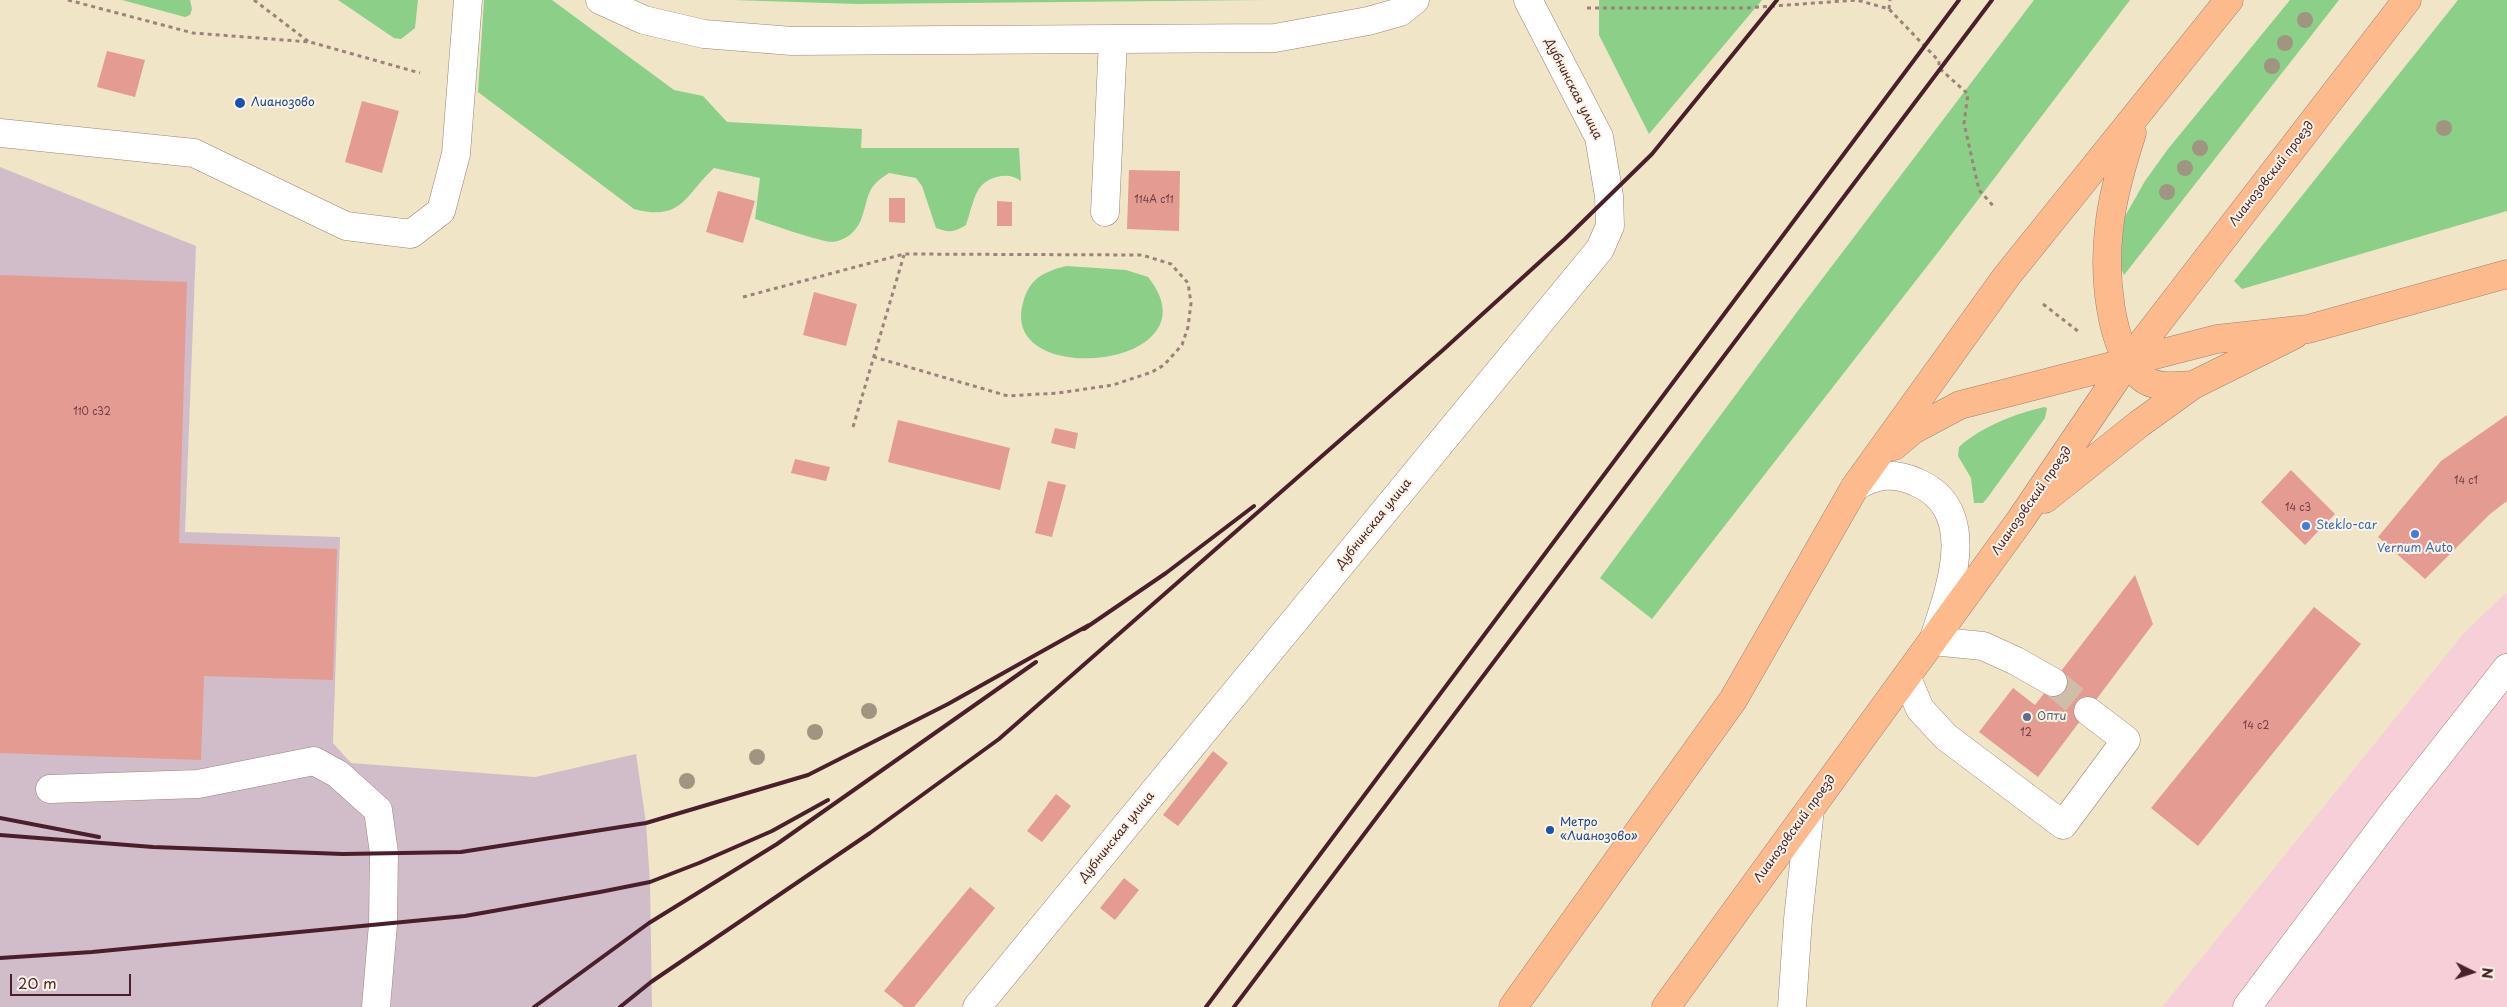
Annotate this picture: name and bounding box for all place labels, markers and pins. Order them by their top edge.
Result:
marker: Лианозово [233,96,247,110]
place label: Лианозово [251,96,315,110]
place label: Steklo-car [2316,519,2377,533]
marker: Steklo-car [2300,520,2312,532]
marker: Vernum Аuto [2409,528,2421,540]
place label: Vernum Аuto [2377,542,2453,556]
place label: Опти [2037,710,2067,724]
marker: Опти [2021,711,2033,723]
place label: Метро «Лианозово» [1560,816,1638,844]
marker: Метро «Лианозово» [1544,824,1556,836]

